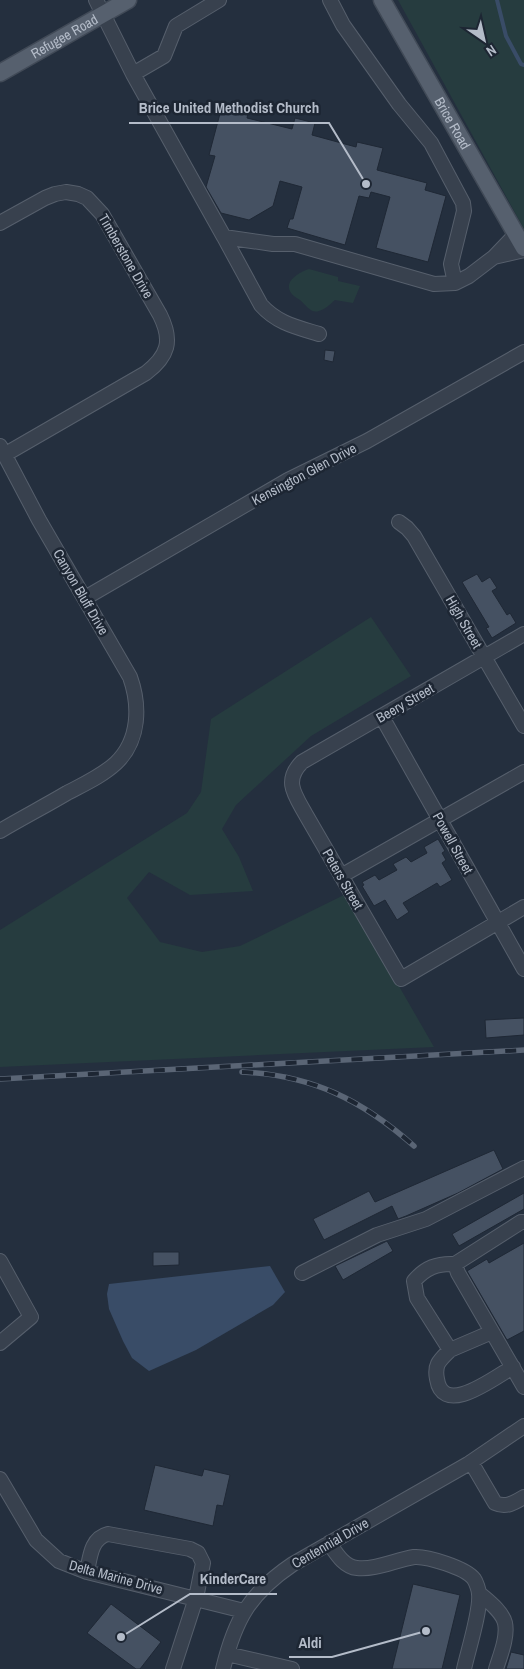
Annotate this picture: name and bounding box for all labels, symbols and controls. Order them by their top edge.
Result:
street label: Refugee Road [28,10,101,63]
north arrow [459,15,509,65]
text: N [483,41,500,61]
callout: Brice United Methodist Church [129,93,329,123]
street label: Brice Road [430,94,475,153]
text: Brice United Methodist Church [139,97,319,118]
street label: Timberstone Drive [95,210,157,302]
street label: Kensington Glen Drive [248,439,360,509]
street label: Canyon Bluff Drive [49,546,113,638]
street label: High Street [442,592,486,652]
street label: Beery Street [373,679,437,727]
street label: Powell Street [429,809,477,877]
street label: Peters Street [318,845,368,913]
street label: Centennial Drive [288,1514,372,1572]
street label: Delta Marine Drive [67,1556,165,1598]
callout: KinderCare [190,1564,277,1594]
text: KinderCare [200,1568,266,1589]
callout: Aldi [289,1627,332,1657]
text: Aldi [298,1632,322,1653]

